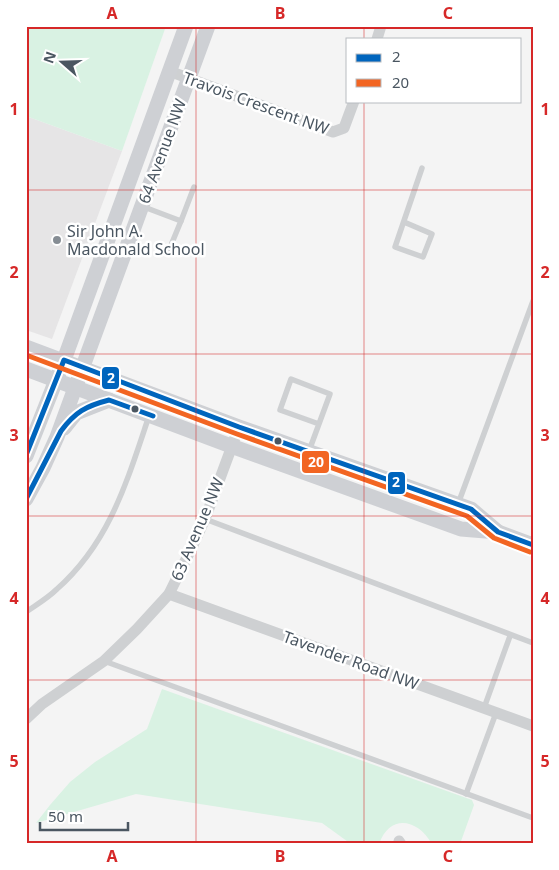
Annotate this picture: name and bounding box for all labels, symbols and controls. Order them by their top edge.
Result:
text: A [106,2,118,24]
text: B [275,2,285,24]
text: C [443,2,453,24]
north arrow [38,38,88,88]
legend [346,38,522,102]
text: 2 [392,46,401,66]
text: N [38,49,60,66]
street label: Travois Crescent NW [180,66,332,140]
text: 20 [392,72,409,92]
street label: 64 Avenue NW [133,96,191,206]
text: 1 [9,98,19,120]
text: 1 [540,98,550,120]
place label: Sir John A. Macdonald School [67,220,205,260]
marker: Sir John A. Macdonald School [51,234,63,246]
text: 2 [9,261,19,283]
text: 2 [540,261,550,283]
line badge: 2 [101,366,120,390]
text: 2 [107,368,115,387]
unlabelled marker [130,404,140,414]
text: 3 [9,424,19,446]
text: 3 [540,424,550,446]
unlabelled marker [273,436,283,446]
line badge: 20 [301,450,330,474]
text: 20 [308,452,324,471]
line badge: 2 [387,471,406,495]
text: 2 [392,472,400,491]
street label: 63 Avenue NW [165,474,229,584]
text: 4 [9,587,19,609]
text: 4 [540,587,550,609]
street label: Tavender Road NW [280,625,422,695]
text: 5 [9,750,19,772]
text: 5 [540,750,550,772]
scale bar [40,800,128,832]
text: 50 m [48,806,83,826]
text: A [106,845,118,867]
text: B [275,845,285,867]
text: C [443,845,453,867]

